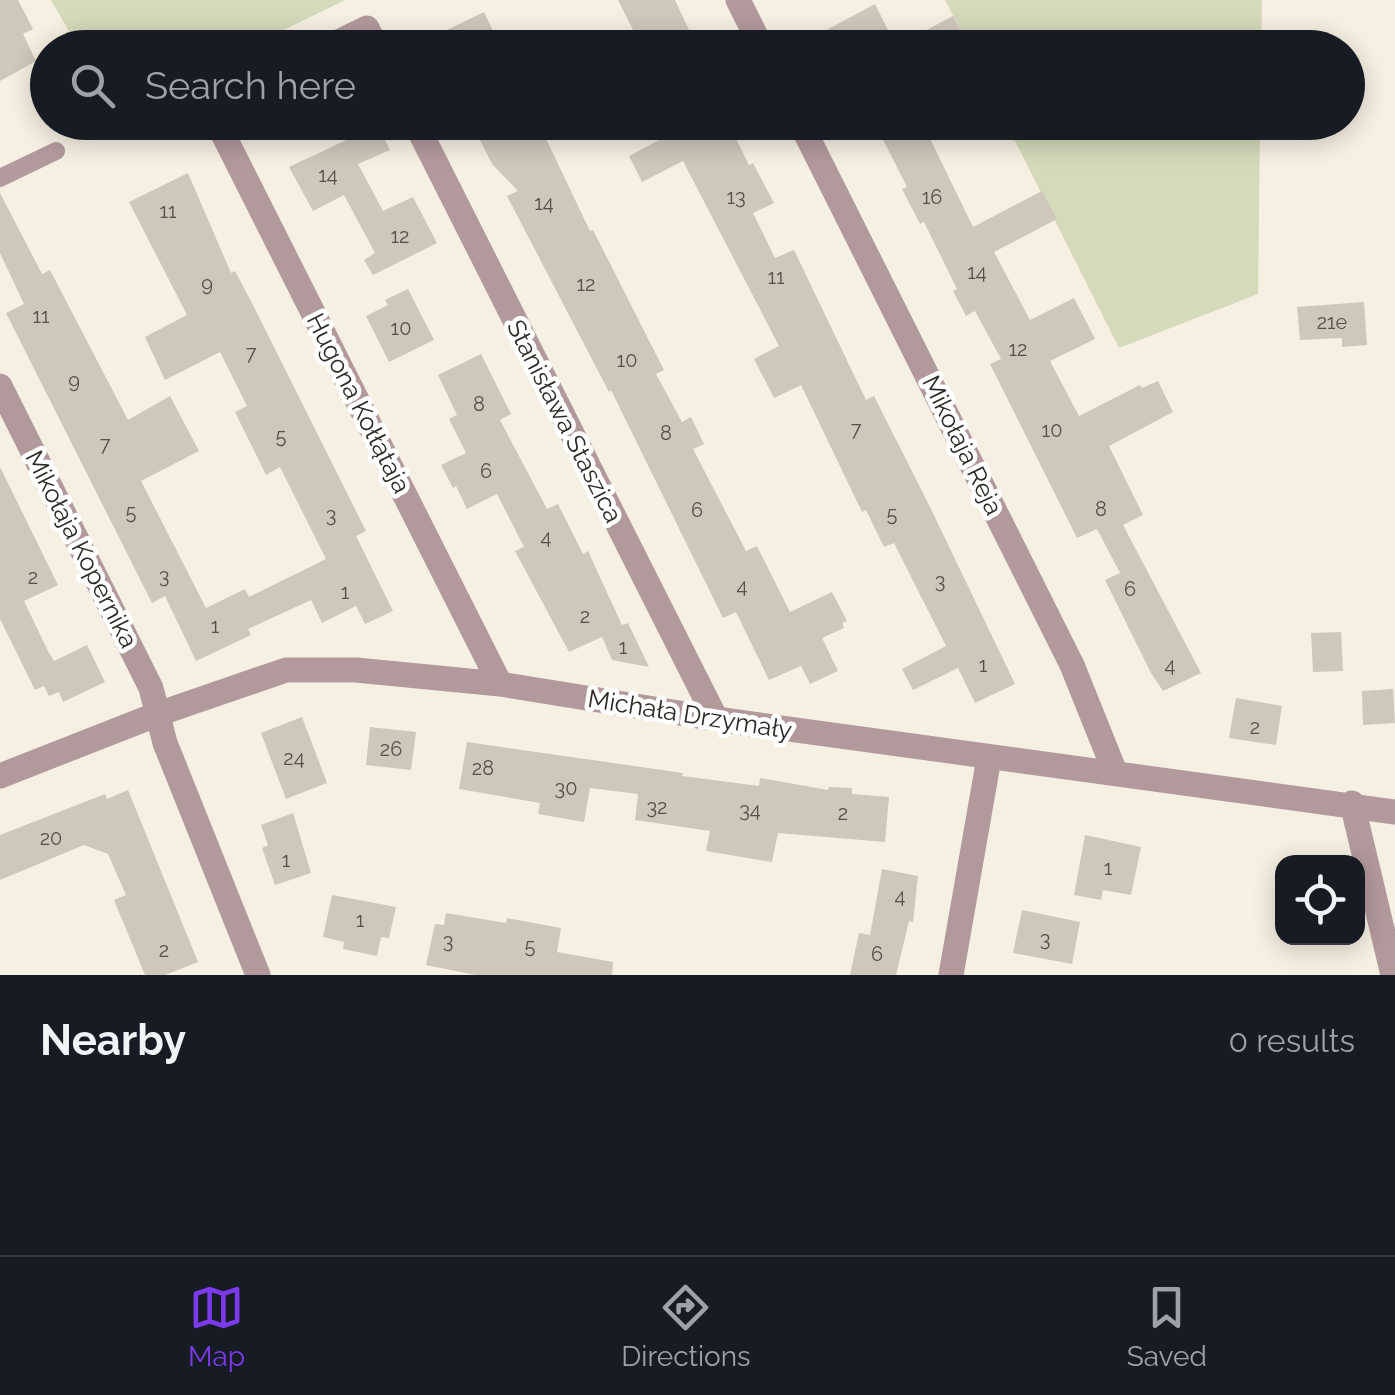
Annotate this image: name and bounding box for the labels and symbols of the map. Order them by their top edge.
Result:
house number: 14 [318,163,338,187]
house number: 13 [726,185,746,209]
house number: 16 [922,185,942,209]
house number: 14 [534,191,554,215]
house number: 11 [159,199,177,223]
house number: 12 [391,224,409,248]
house number: 14 [967,260,987,284]
house number: 11 [767,265,785,289]
house number: 9 [201,272,213,296]
house number: 12 [577,272,595,296]
house number: 11 [32,304,50,328]
street label: Hugona Kołłątaja [301,308,417,498]
house number: 21e [1317,310,1348,334]
street label: Stanisława Staszica [501,315,629,527]
house number: 10 [391,316,411,340]
house number: 12 [1009,337,1027,361]
house number: 7 [246,341,257,365]
house number: 10 [617,348,637,372]
house number: 9 [68,369,80,393]
street label: Mikołaja Reja [916,370,1010,520]
house number: 8 [473,392,485,416]
house number: 7 [851,417,862,441]
house number: 10 [1042,418,1062,442]
house number: 8 [660,421,672,445]
house number: 5 [276,424,287,448]
house number: 7 [100,432,111,456]
street label: Mikołaja Kopernika [19,445,145,653]
house number: 6 [480,459,492,483]
house number: 8 [1095,497,1107,521]
house number: 6 [691,498,703,522]
house number: 5 [126,500,137,524]
house number: 5 [887,502,898,526]
house number: 3 [326,503,336,527]
house number: 4 [541,525,552,549]
house number: 3 [159,564,169,588]
house number: 2 [28,565,38,589]
house number: 3 [935,569,945,593]
house number: 4 [737,574,748,598]
house number: 6 [1124,577,1136,601]
house number: 1 [341,580,350,604]
house number: 2 [580,604,590,628]
house number: 1 [211,614,220,638]
house number: 1 [619,635,628,659]
house number: 1 [979,653,988,677]
house number: 4 [1165,653,1176,677]
street label: Michała Drzymały [586,683,795,745]
house number: 2 [1250,715,1260,739]
house number: 26 [380,737,402,761]
house number: 24 [283,746,305,770]
house number: 28 [472,756,494,780]
house number: 30 [555,776,577,800]
house number: 32 [646,795,668,819]
house number: 34 [739,798,761,822]
house number: 2 [838,801,848,825]
house number: 20 [40,826,62,850]
house number: 1 [282,848,291,872]
house number: 1 [1104,856,1113,880]
house number: 4 [895,884,906,908]
house number: 1 [356,908,365,932]
house number: 3 [1040,927,1050,951]
house number: 3 [443,929,453,953]
house number: 5 [525,934,536,958]
house number: 2 [159,938,169,962]
house number: 6 [871,942,883,966]

